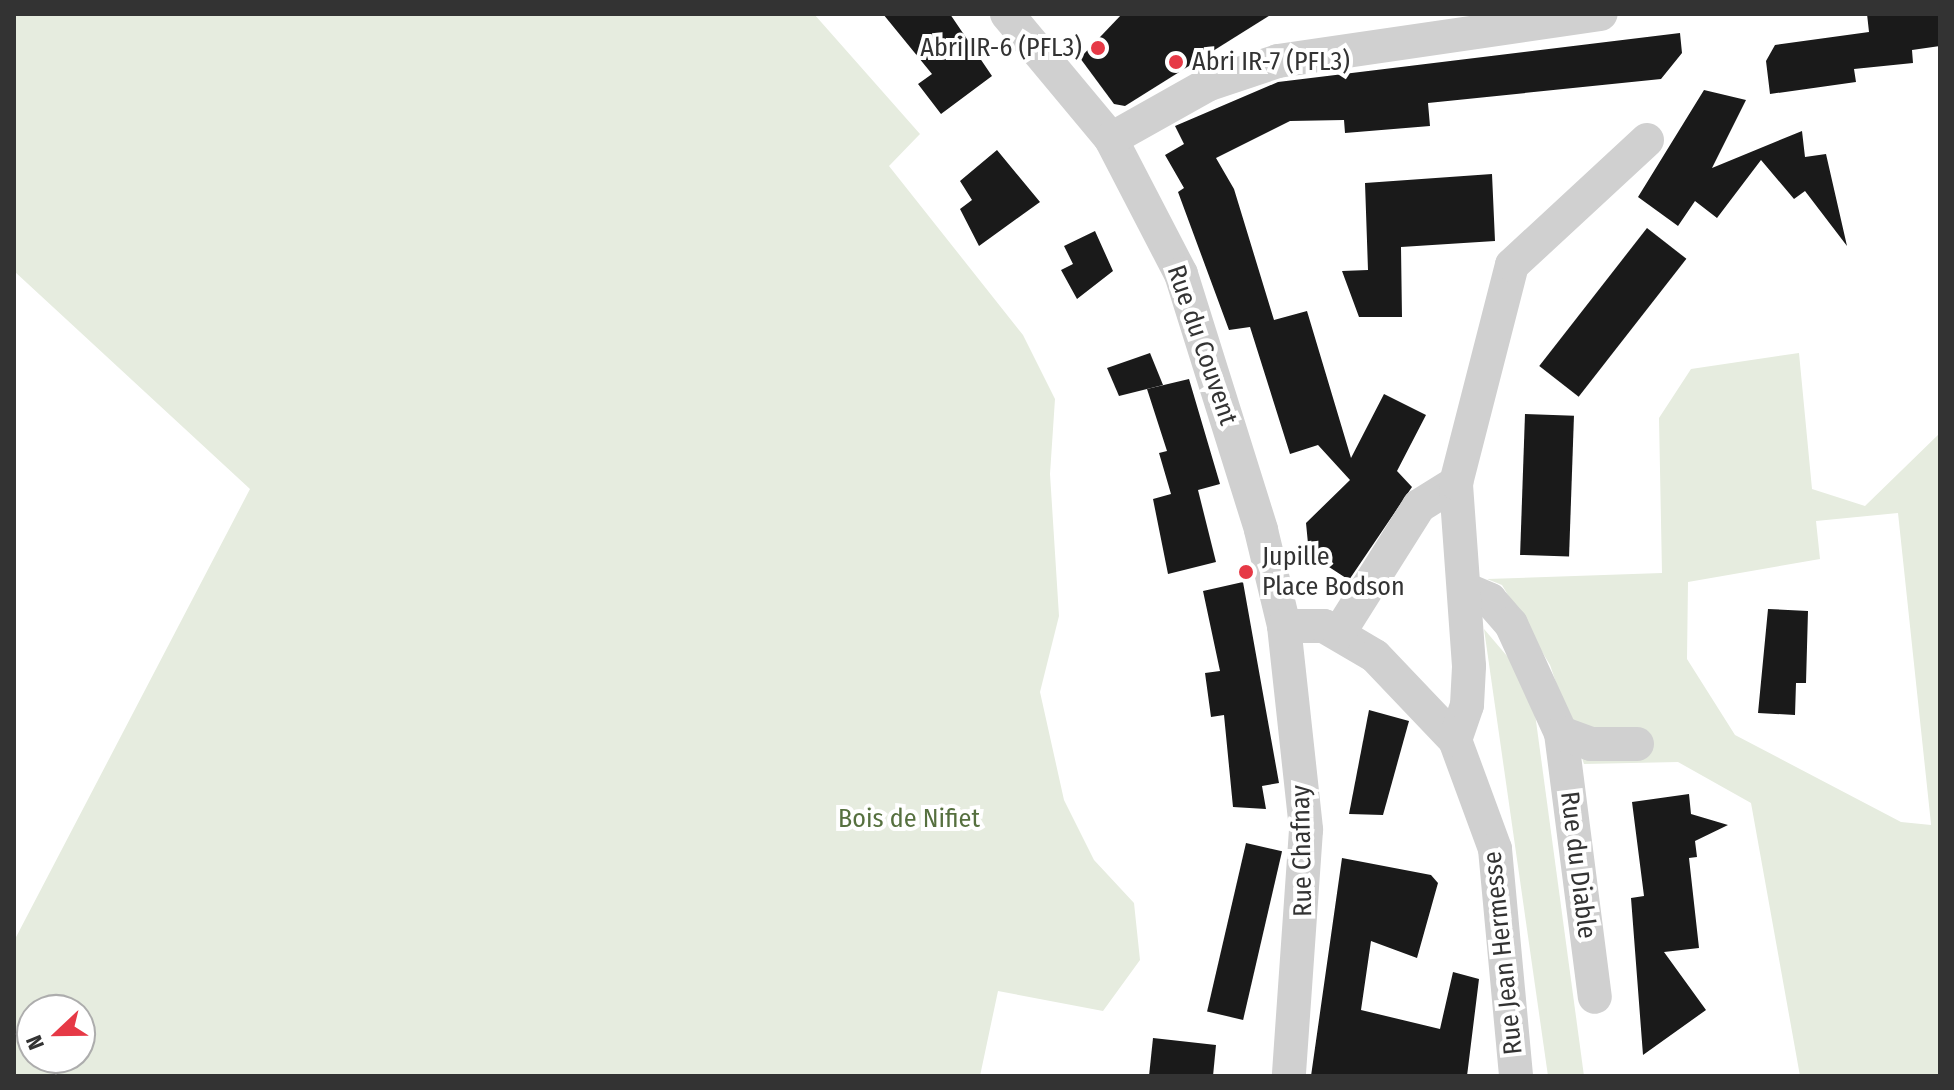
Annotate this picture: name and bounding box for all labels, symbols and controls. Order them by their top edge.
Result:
place label: Abri IR-6 (PFL3) [920,32,1082,64]
marker: Abri IR-6 (PFL3) [1089,39,1107,57]
place label: Abri IR-7 (PFL3) [1192,46,1350,78]
marker: Abri IR-7 (PFL3) [1167,53,1185,71]
street label: Rue du Couvent [1160,261,1244,429]
place label: Jupille Place Bodson [1262,541,1405,602]
marker: Jupille Place Bodson [1237,563,1255,581]
street label: Rue Chafnay [1285,785,1319,917]
street label: Rue du Diable [1553,790,1603,940]
park label: Bois de Nifiet [838,803,980,835]
street label: Rue Jean Hermesse [1477,850,1529,1056]
north arrow [16,994,96,1074]
text: N [20,1031,50,1054]

